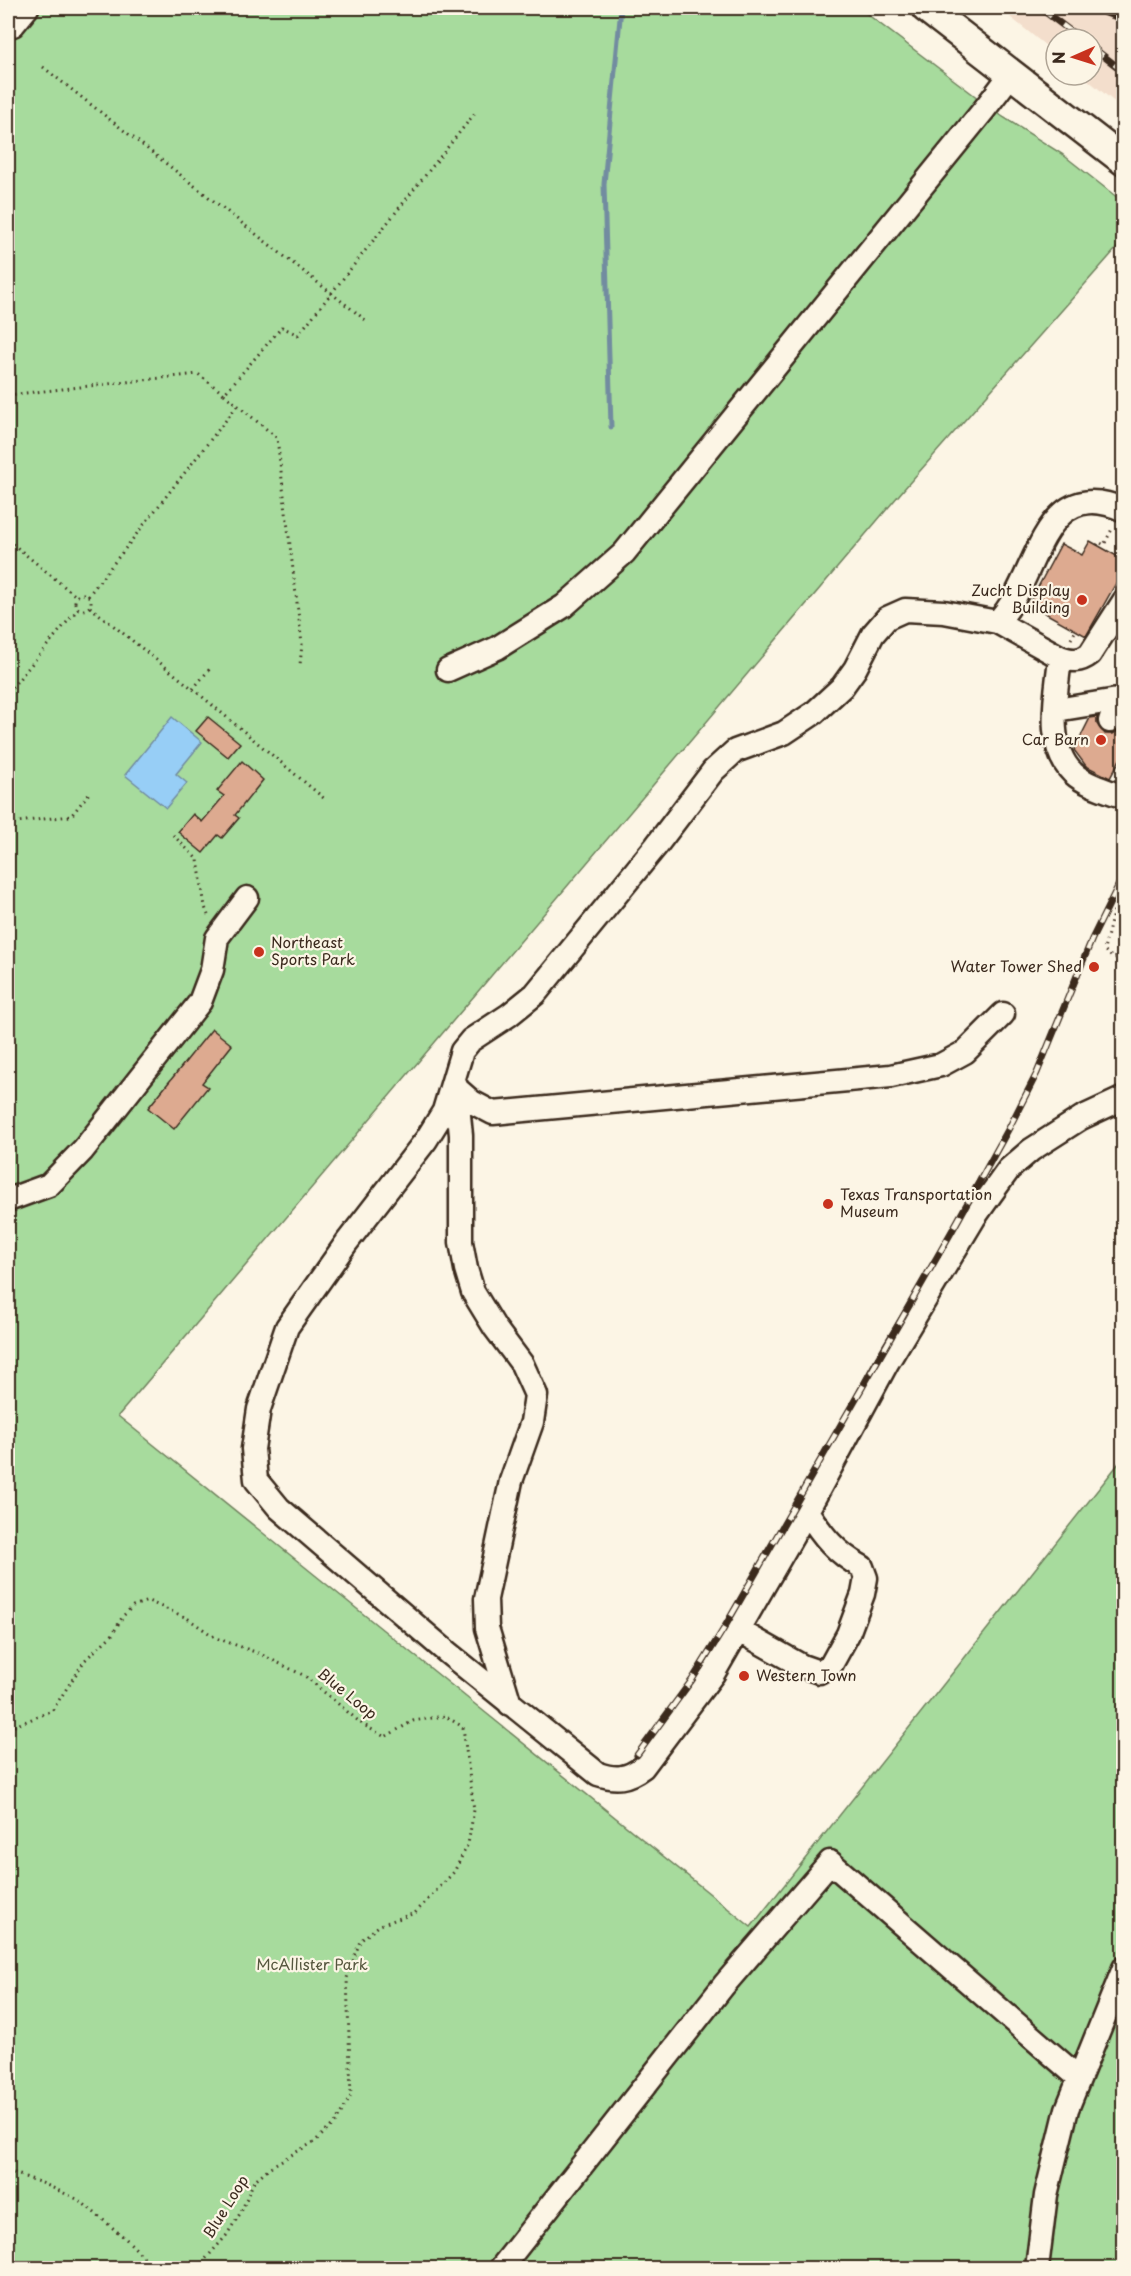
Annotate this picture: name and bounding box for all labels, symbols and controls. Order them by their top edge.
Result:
north arrow [1044,27,1104,87]
text: N [1046,51,1070,65]
place label: Zucht Display Building [971,578,1070,618]
marker: Zucht Display Building [1075,593,1089,607]
place label: Car Barn [1022,727,1089,750]
marker: Car Barn [1094,733,1108,747]
place label: Northeast Sports Park [271,930,355,970]
marker: Northeast Sports Park [252,945,266,959]
place label: Water Tower Shed [950,954,1082,977]
marker: Water Tower Shed [1087,960,1101,974]
place label: Texas Transportation Museum [840,1182,992,1222]
marker: Texas Transportation Museum [821,1197,835,1211]
street label: Blue Loop [313,1662,383,1724]
place label: Western Town [756,1663,857,1686]
marker: Western Town [737,1669,751,1683]
park label: McAllister Park [256,1952,368,1975]
street label: Blue Loop [196,2170,253,2242]

